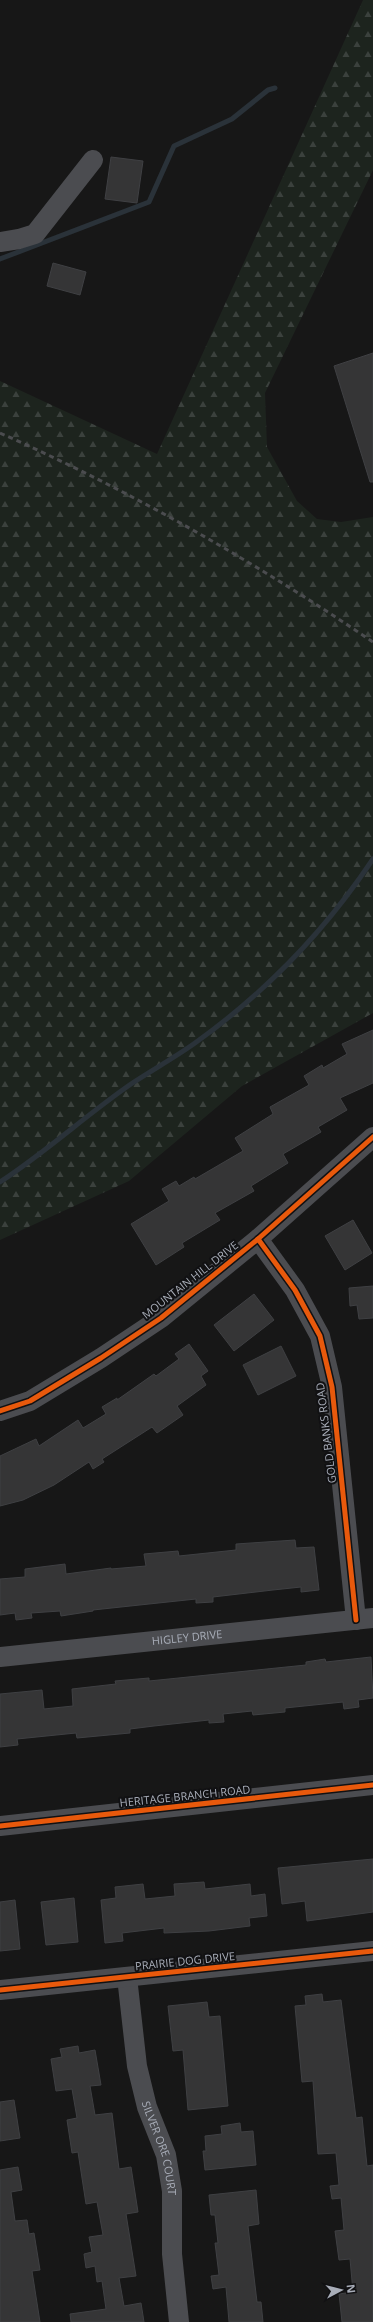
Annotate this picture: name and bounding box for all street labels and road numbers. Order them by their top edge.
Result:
street label: MOUNTAIN HILL DRIVE [139,1237,241,1322]
street label: GOLD BANKS ROAD [312,1382,339,1484]
street label: HIGLEY DRIVE [151,1626,223,1648]
street label: HERITAGE BRANCH ROAD [119,1781,251,1810]
street label: PRAIRIE DOG DRIVE [134,1948,236,1973]
street label: SILVER ORE COURT [139,2100,180,2195]

